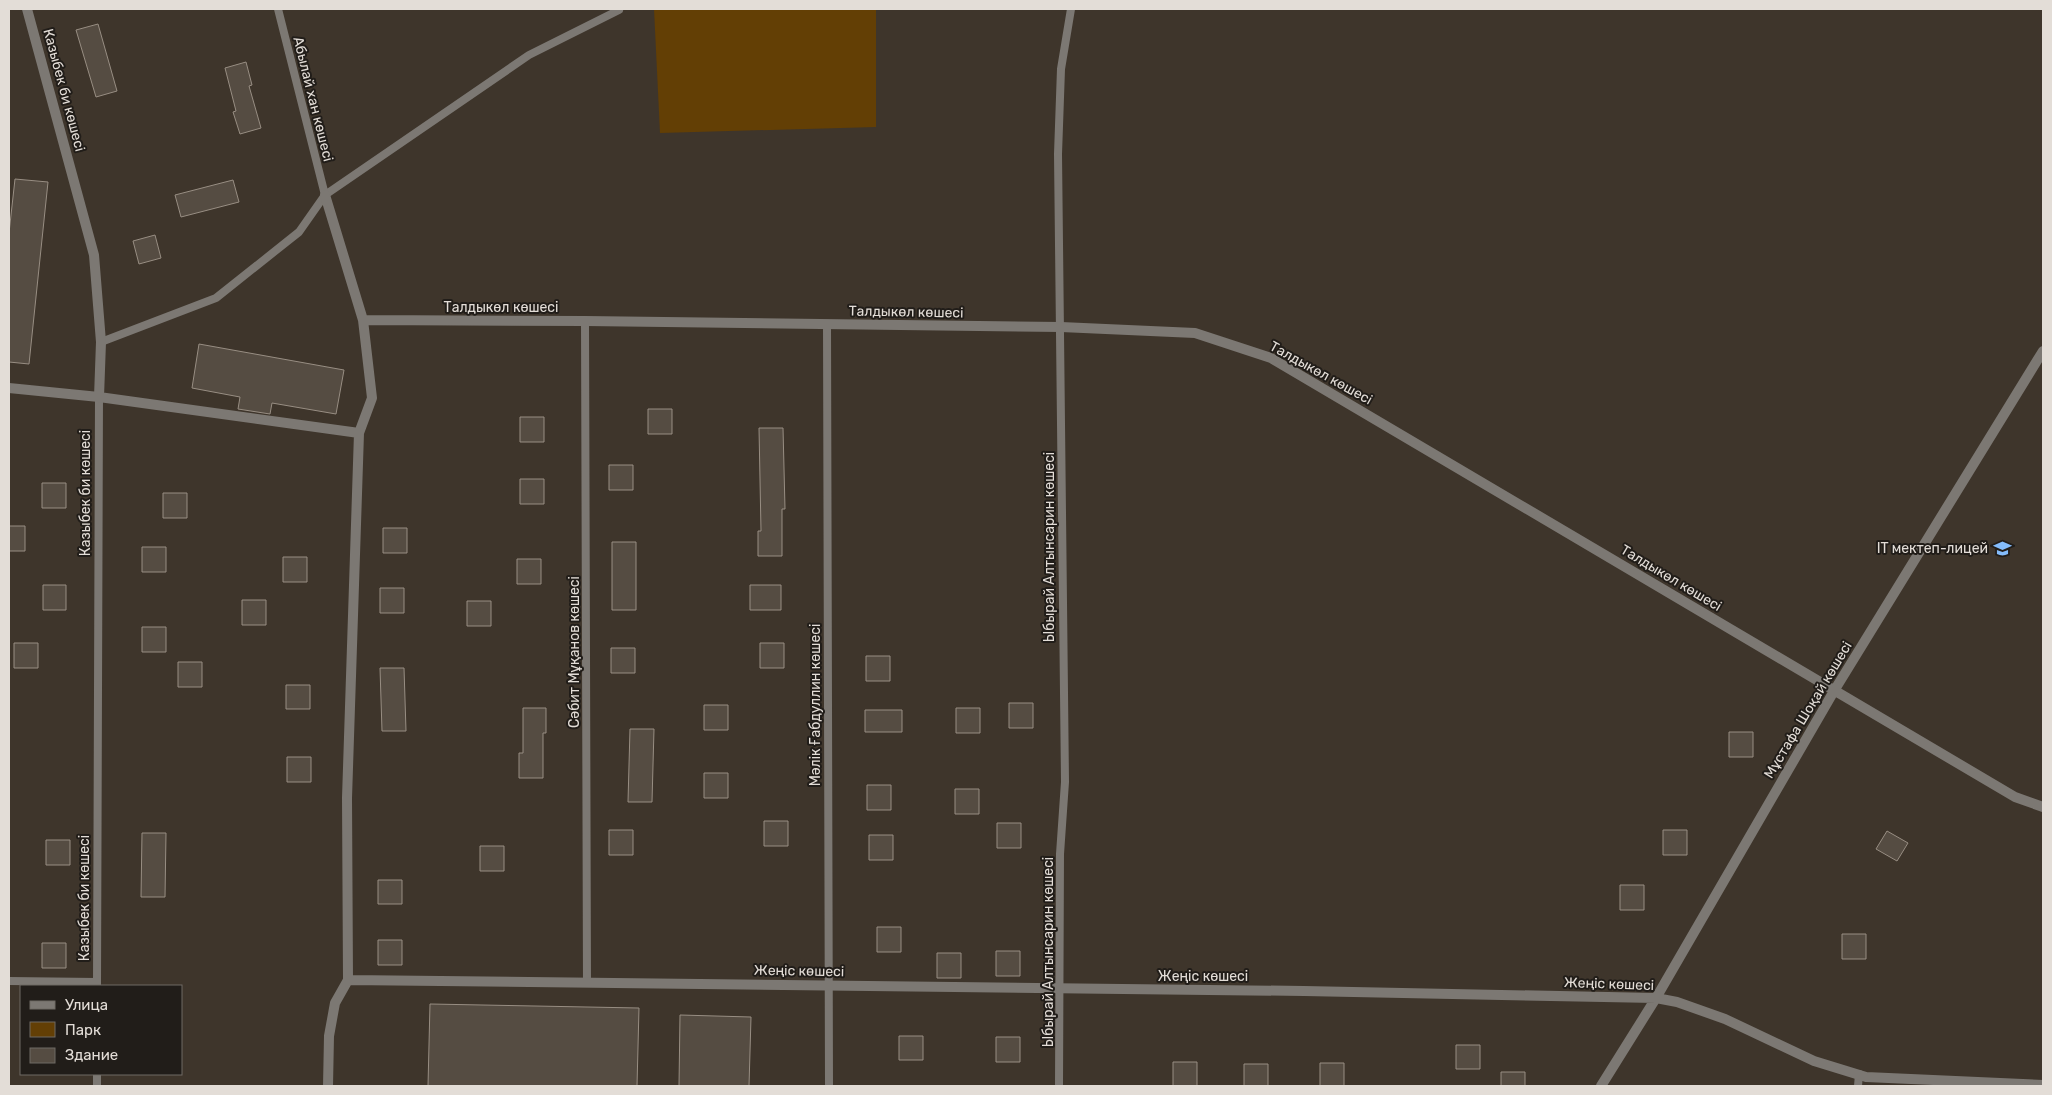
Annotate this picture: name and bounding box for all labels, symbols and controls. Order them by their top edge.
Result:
street label: Казыбек би көшесі [39,27,89,153]
street label: Абылай хан көшесі [289,35,337,163]
street label: Талдыкөл көшесі [444,299,558,316]
street label: Талдыкөл көшесі [848,302,964,322]
street label: Талдыкөл көшесі [1267,338,1375,408]
street label: Казыбек би көшесі [77,430,94,556]
street label: Ыбырай Алтынсарин көшесі [1041,452,1058,642]
school or university icon: IT мектеп-лицей [1992,538,2012,558]
place label: IT мектеп-лицей [1877,540,1988,557]
street label: Талдыкөл көшесі [1617,541,1725,615]
street label: Сәбит Мұқанов көшесі [566,576,583,728]
street label: Мәлік Ғабдуллин көшесі [807,624,824,786]
street label: Мұстафа Шоқай көшесі [1760,638,1856,782]
street label: Казыбек би көшесі [76,835,93,961]
street label: Ыбырай Алтынсарин көшесі [1040,857,1057,1047]
street label: Жеңіс көшесі [754,962,844,980]
street label: Жеңіс көшесі [1158,968,1248,985]
street label: Жеңіс көшесі [1564,974,1654,994]
legend [20,985,182,1075]
text: Улица [65,996,108,1014]
text: Парк [65,1021,101,1039]
text: Здание [65,1046,118,1064]

